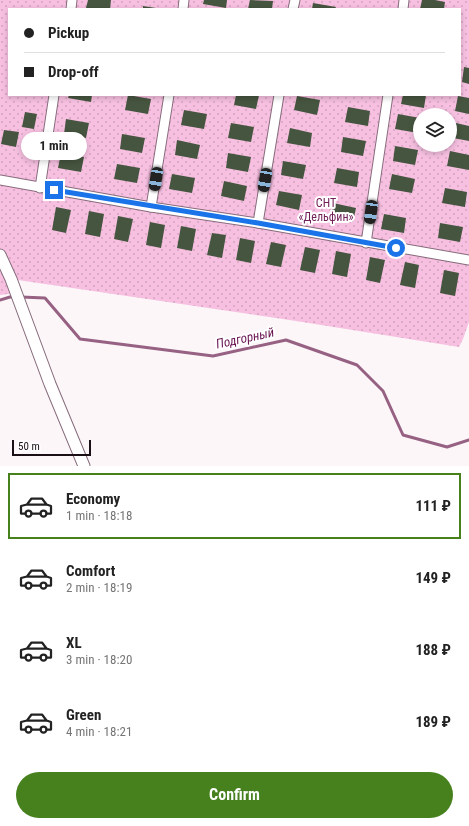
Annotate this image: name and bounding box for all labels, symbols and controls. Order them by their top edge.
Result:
text: Pickup [48,24,89,42]
text: Drop-off [48,63,99,81]
map controls [413,108,457,152]
button: layers [413,108,457,152]
callout: 1 min [21,132,87,160]
text: 1 min [40,138,68,153]
car [148,166,164,192]
car [257,167,273,193]
route end [45,181,63,199]
park label: СНТ «Дельфин» [298,196,354,224]
car [363,199,379,225]
route start [387,239,405,257]
water label: Подгорный [215,324,276,351]
scale bar [12,438,91,457]
text: 50 m [18,440,40,453]
icon: car [18,488,54,524]
text: Economy [66,490,120,508]
text: 111 ₽ [415,497,451,515]
text: 1 min · 18:18 [66,508,132,523]
icon: car [18,560,54,596]
text: Comfort [66,562,115,580]
text: 149 ₽ [415,569,451,587]
text: 2 min · 18:19 [66,580,132,595]
icon: car [18,632,54,668]
text: XL [66,634,82,652]
text: 188 ₽ [415,641,451,659]
text: 3 min · 18:20 [66,652,132,667]
icon: car [18,704,54,740]
text: Green [66,706,101,724]
text: 189 ₽ [415,713,451,731]
text: 4 min · 18:21 [66,724,132,739]
button: Confirm [16,772,453,818]

